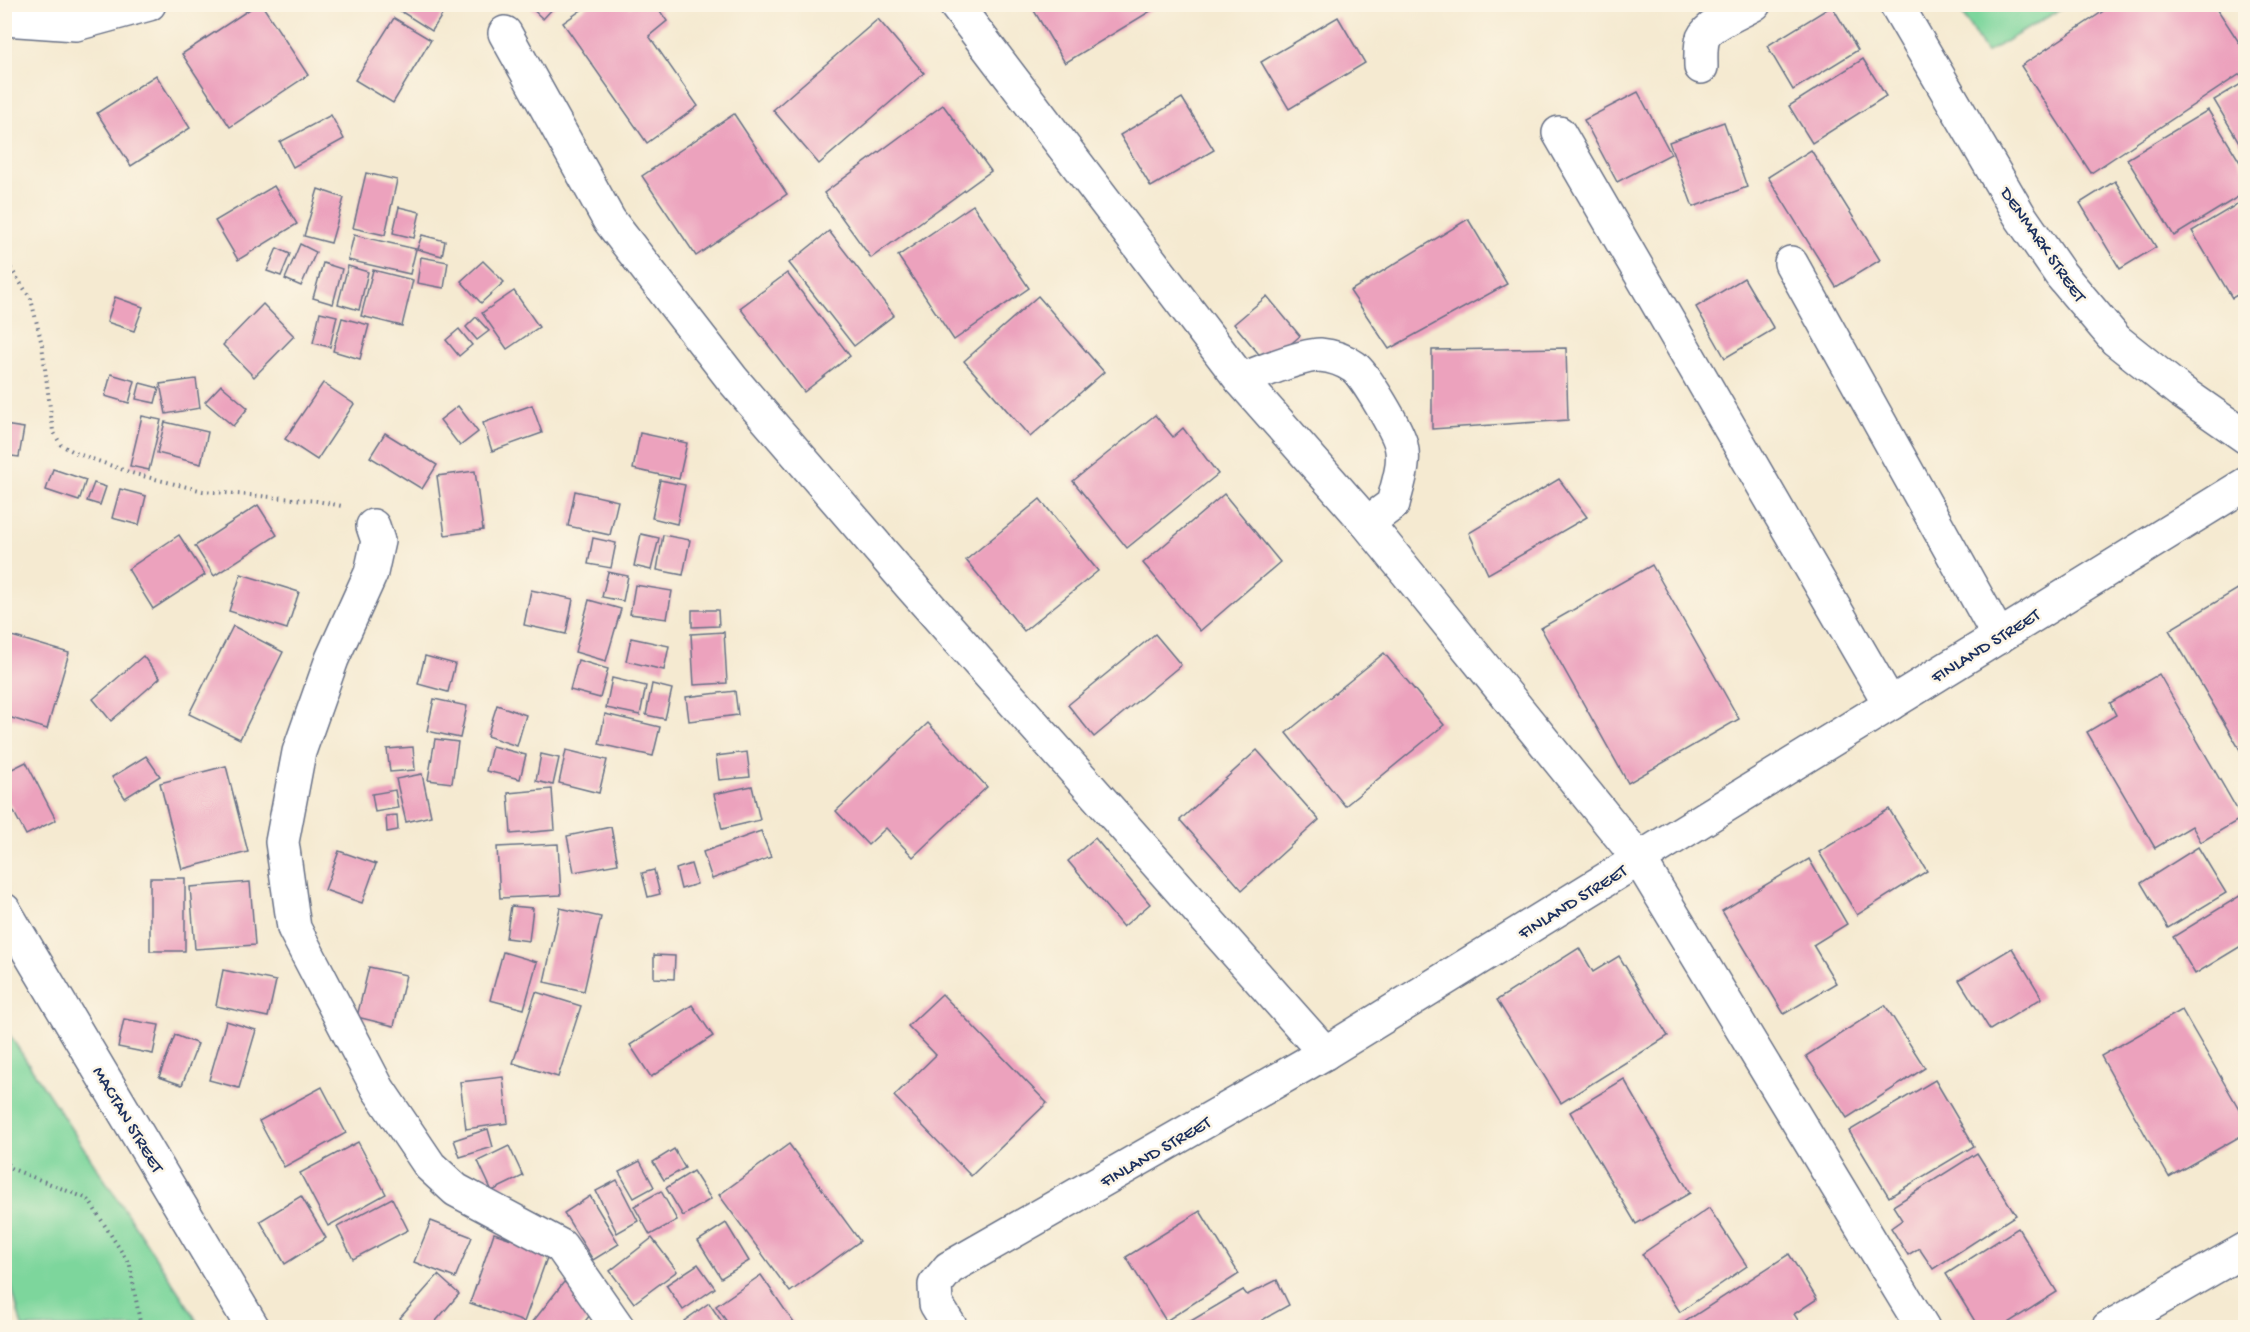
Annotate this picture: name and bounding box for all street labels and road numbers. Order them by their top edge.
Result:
street label: DENMARK STREET [1994,183,2090,308]
street label: FINLAND STREET [1927,605,2046,689]
street label: FINLAND STREET [1514,861,1633,945]
street label: MACTAN STREET [87,1063,167,1178]
street label: FINLAND STREET [1096,1112,1216,1194]

